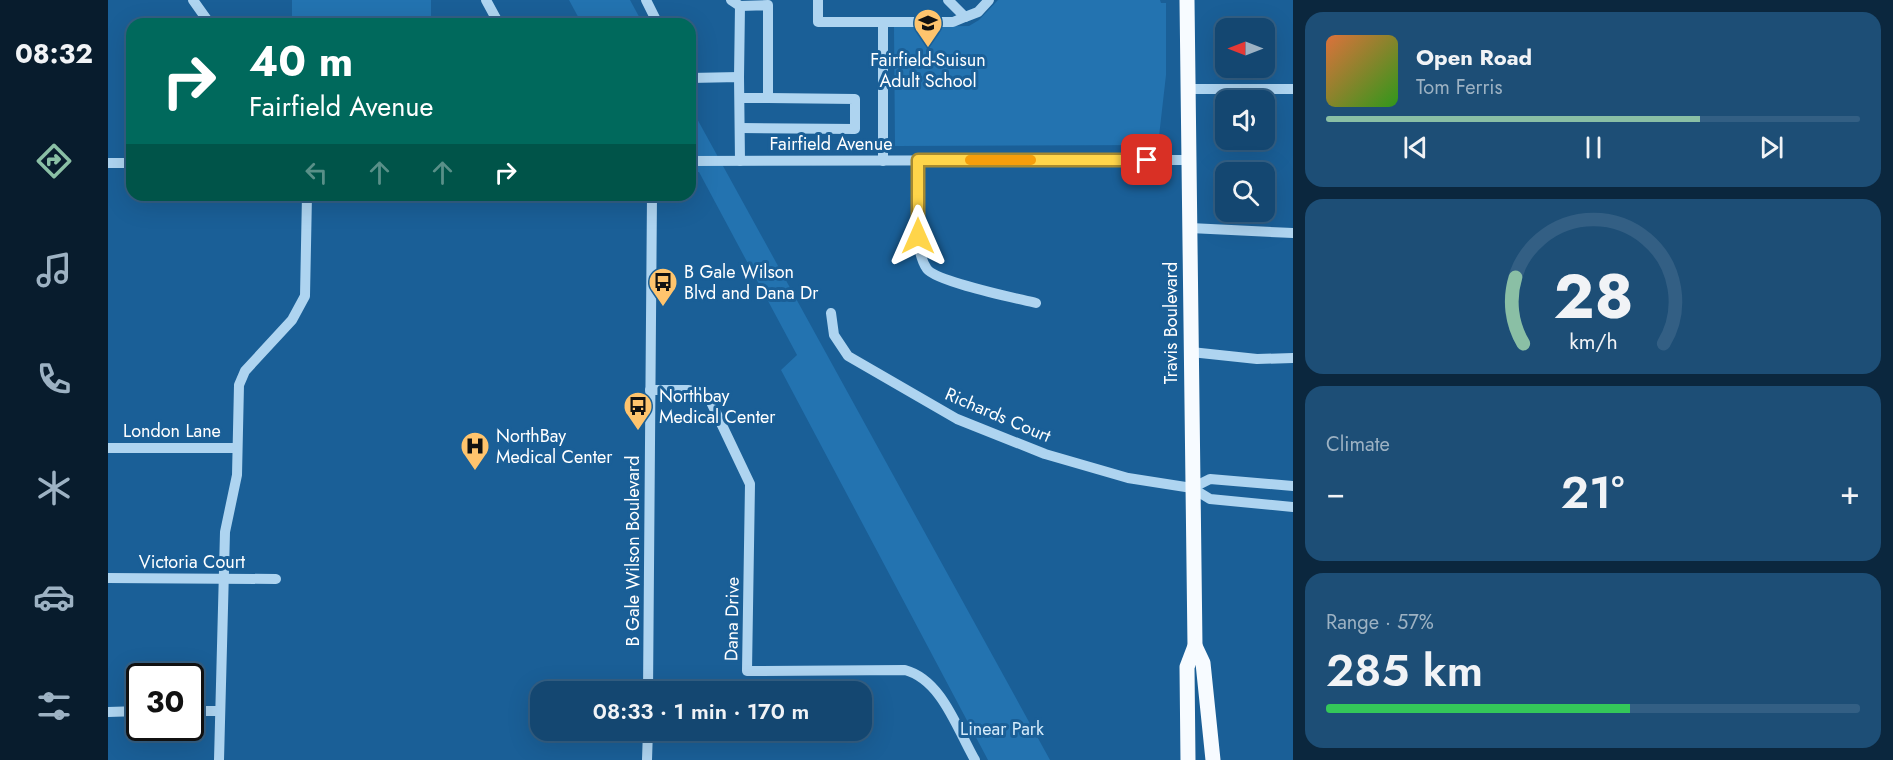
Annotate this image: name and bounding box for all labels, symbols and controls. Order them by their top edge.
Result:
school or university icon: Fairfield-Suisun Adult School [912,7,944,49]
north arrow [1215,18,1275,78]
map controls [1215,18,1275,222]
text: 40 m [249,31,353,92]
text: 08:32 [15,34,93,73]
text: Open Road [1416,41,1532,73]
icon: right [150,42,228,120]
place label: Fairfield-Suisun Adult School [870,47,986,94]
text: Tom Ferris [1416,73,1503,102]
text: Fairfield Avenue [249,87,433,126]
button: sound [1215,90,1275,150]
street label: Fairfield Avenue [770,131,892,157]
icon: previous [1399,131,1432,164]
icon: pause [1577,131,1610,164]
icon: next [1755,131,1788,164]
pin [1121,134,1172,185]
icon: directions [33,140,75,182]
icon: arrive [1130,143,1163,176]
icon: left [300,156,333,189]
icon: ahead [363,156,396,189]
icon: ahead [426,156,459,189]
icon: right [489,156,522,189]
button: search [1215,162,1275,222]
position arrow [886,204,950,268]
icon: music [33,249,75,291]
text: 28 [1553,251,1633,341]
place label: B Gale Wilson Blvd and Dana Dr [684,259,819,306]
street label: Travis Boulevard [1158,262,1184,384]
bus stop icon: B Gale Wilson Blvd and Dana Dr [647,266,679,308]
text: km/h [1569,326,1617,357]
icon: phone [33,358,75,400]
street label: Richards Court [941,381,1056,449]
place label: Northbay Medical Center [659,383,776,430]
bus stop icon: Northbay Medical Center [622,390,654,432]
street label: London Lane [123,418,221,444]
place label: NorthBay Medical Center [496,423,613,470]
hospital icon: NorthBay Medical Center [459,430,491,472]
text: Climate [1326,430,1390,459]
street label: B Gale Wilson Boulevard [620,456,646,646]
text: 21° [1561,460,1624,525]
icon: climate [33,467,75,509]
text: − [1326,469,1345,516]
text: + [1840,469,1860,516]
street label: Victoria Court [139,549,246,575]
icon: car [33,576,75,618]
street label: Dana Drive [718,577,746,661]
text: Range · 57% [1326,608,1434,637]
text: 285 km [1326,638,1483,703]
speed limit sign: 30 [126,663,204,741]
icon: filters [33,685,75,727]
text: 08:33 · 1 min · 170 m [593,695,809,727]
park label: Linear Park [960,716,1044,742]

